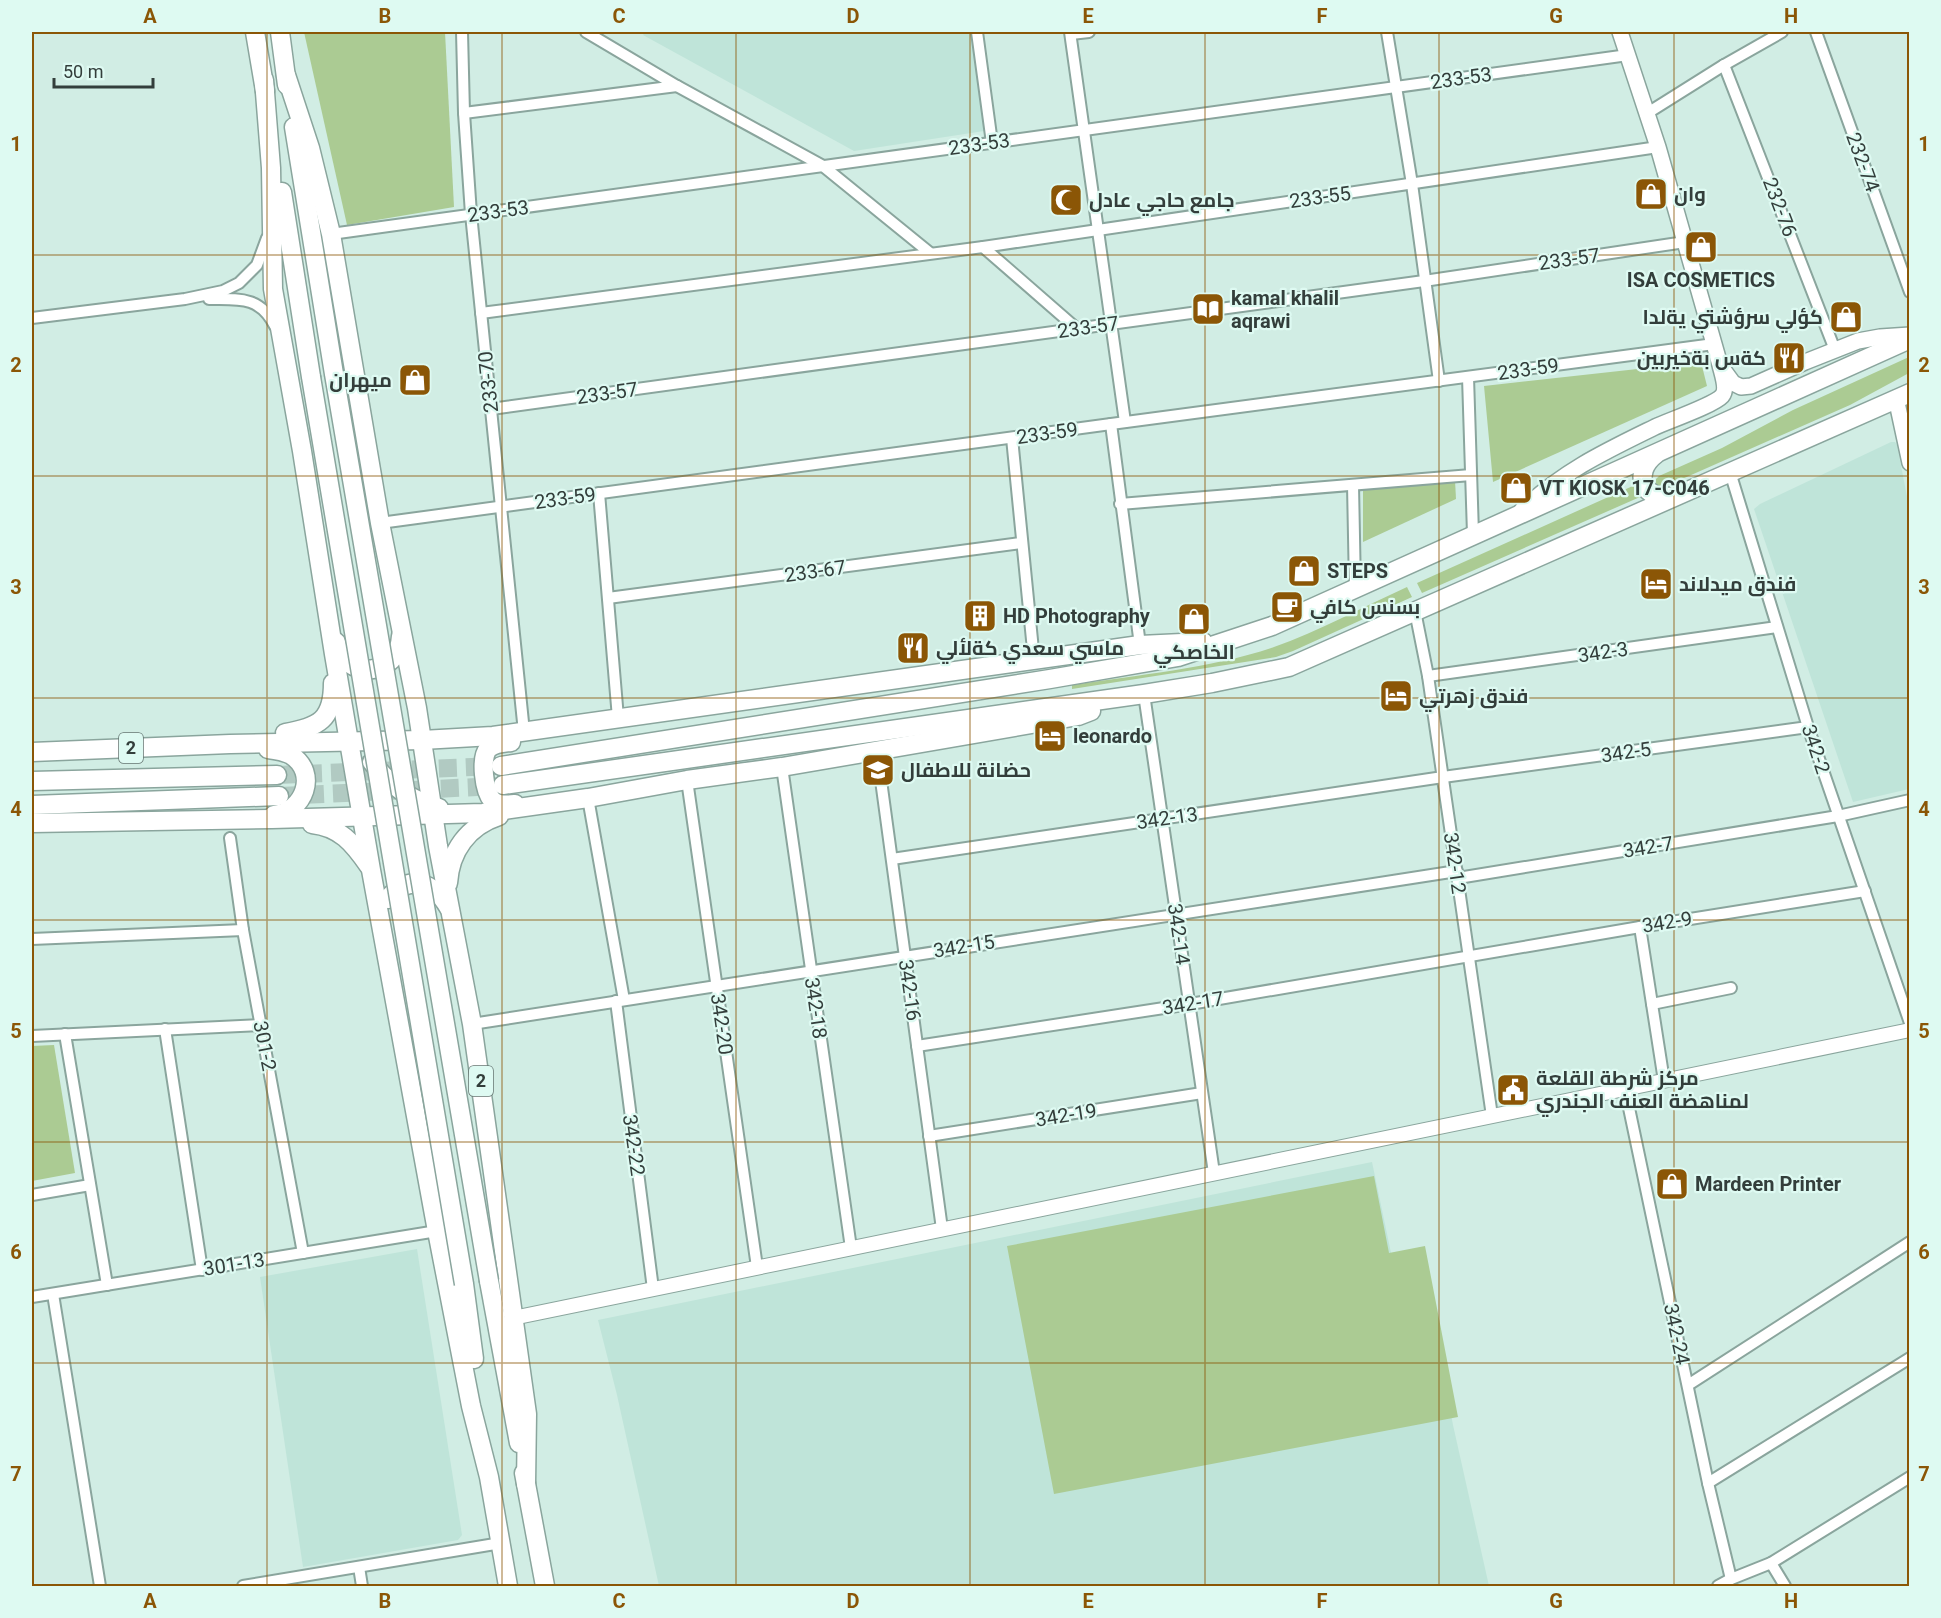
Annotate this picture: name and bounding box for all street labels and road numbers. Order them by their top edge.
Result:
street label: 233-53 [1429,62,1493,94]
street label: 233-53 [947,128,1011,160]
street label: 232-74 [1841,129,1885,195]
street label: 232-76 [1758,174,1802,240]
street label: 233-55 [1288,181,1352,213]
street label: 233-53 [466,195,530,227]
street label: 233-57 [1537,243,1601,275]
street label: 233-57 [1056,311,1120,343]
street label: 233-70 [473,350,503,414]
street label: 233-59 [1496,353,1560,385]
street label: 233-57 [575,377,639,409]
street label: 233-59 [1015,417,1079,449]
street label: 233-59 [533,482,597,514]
street label: 233-67 [783,555,847,587]
street label: 342-3 [1576,637,1630,667]
street label: 342-2 [1797,721,1835,777]
road number: 2 [119,733,143,763]
street label: 342-5 [1599,737,1653,767]
street label: 342-13 [1135,802,1199,834]
street label: 342-12 [1439,831,1471,895]
street label: 342-7 [1621,831,1675,863]
street label: 342-14 [1163,902,1195,966]
street label: 342-9 [1640,906,1694,938]
street label: 342-15 [932,929,996,963]
street label: 342-16 [894,958,926,1022]
street label: 342-18 [800,976,832,1040]
street label: 342-17 [1161,986,1225,1020]
street label: 342-20 [706,992,738,1056]
street label: 301-2 [248,1019,282,1073]
road number: 2 [469,1066,493,1096]
street label: 342-19 [1034,1098,1098,1132]
street label: 342-22 [618,1113,650,1177]
street label: 301-13 [202,1247,266,1281]
street label: 342-24 [1659,1301,1695,1367]

